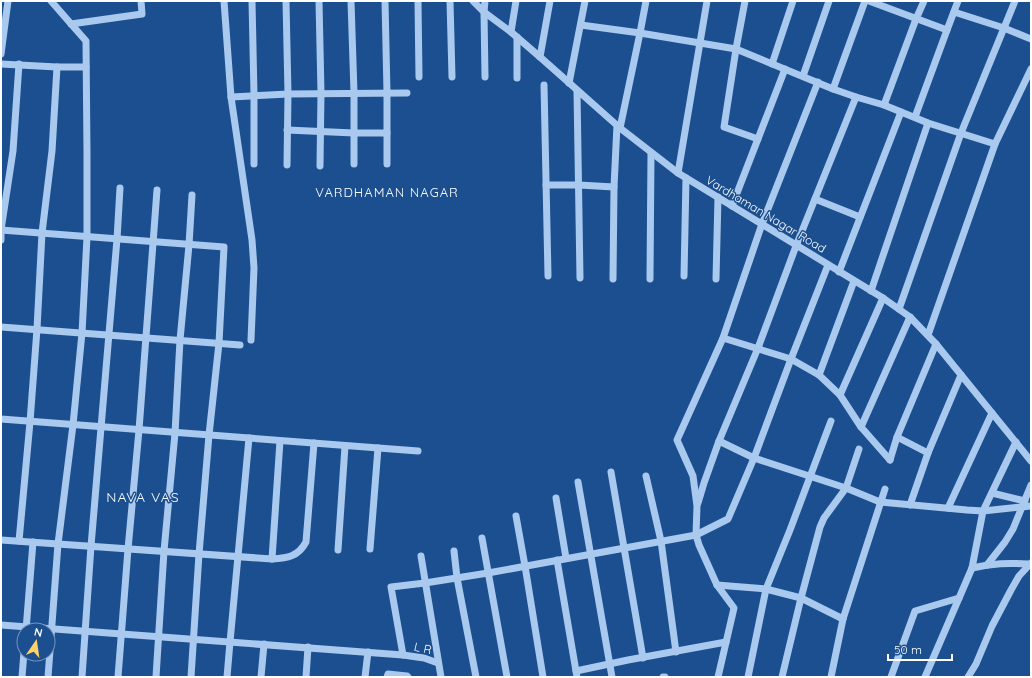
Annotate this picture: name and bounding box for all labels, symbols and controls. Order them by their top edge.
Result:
street label: Vardhaman Nagar Road [703,172,829,256]
district label: VARDHAMAN NAGAR [315,184,459,200]
district label: NAVA VAS [106,488,180,506]
north arrow [16,622,56,662]
text: N [33,625,44,640]
scale bar [888,636,952,662]
street label: L R [413,639,433,657]
text: 50 m [894,642,922,657]

